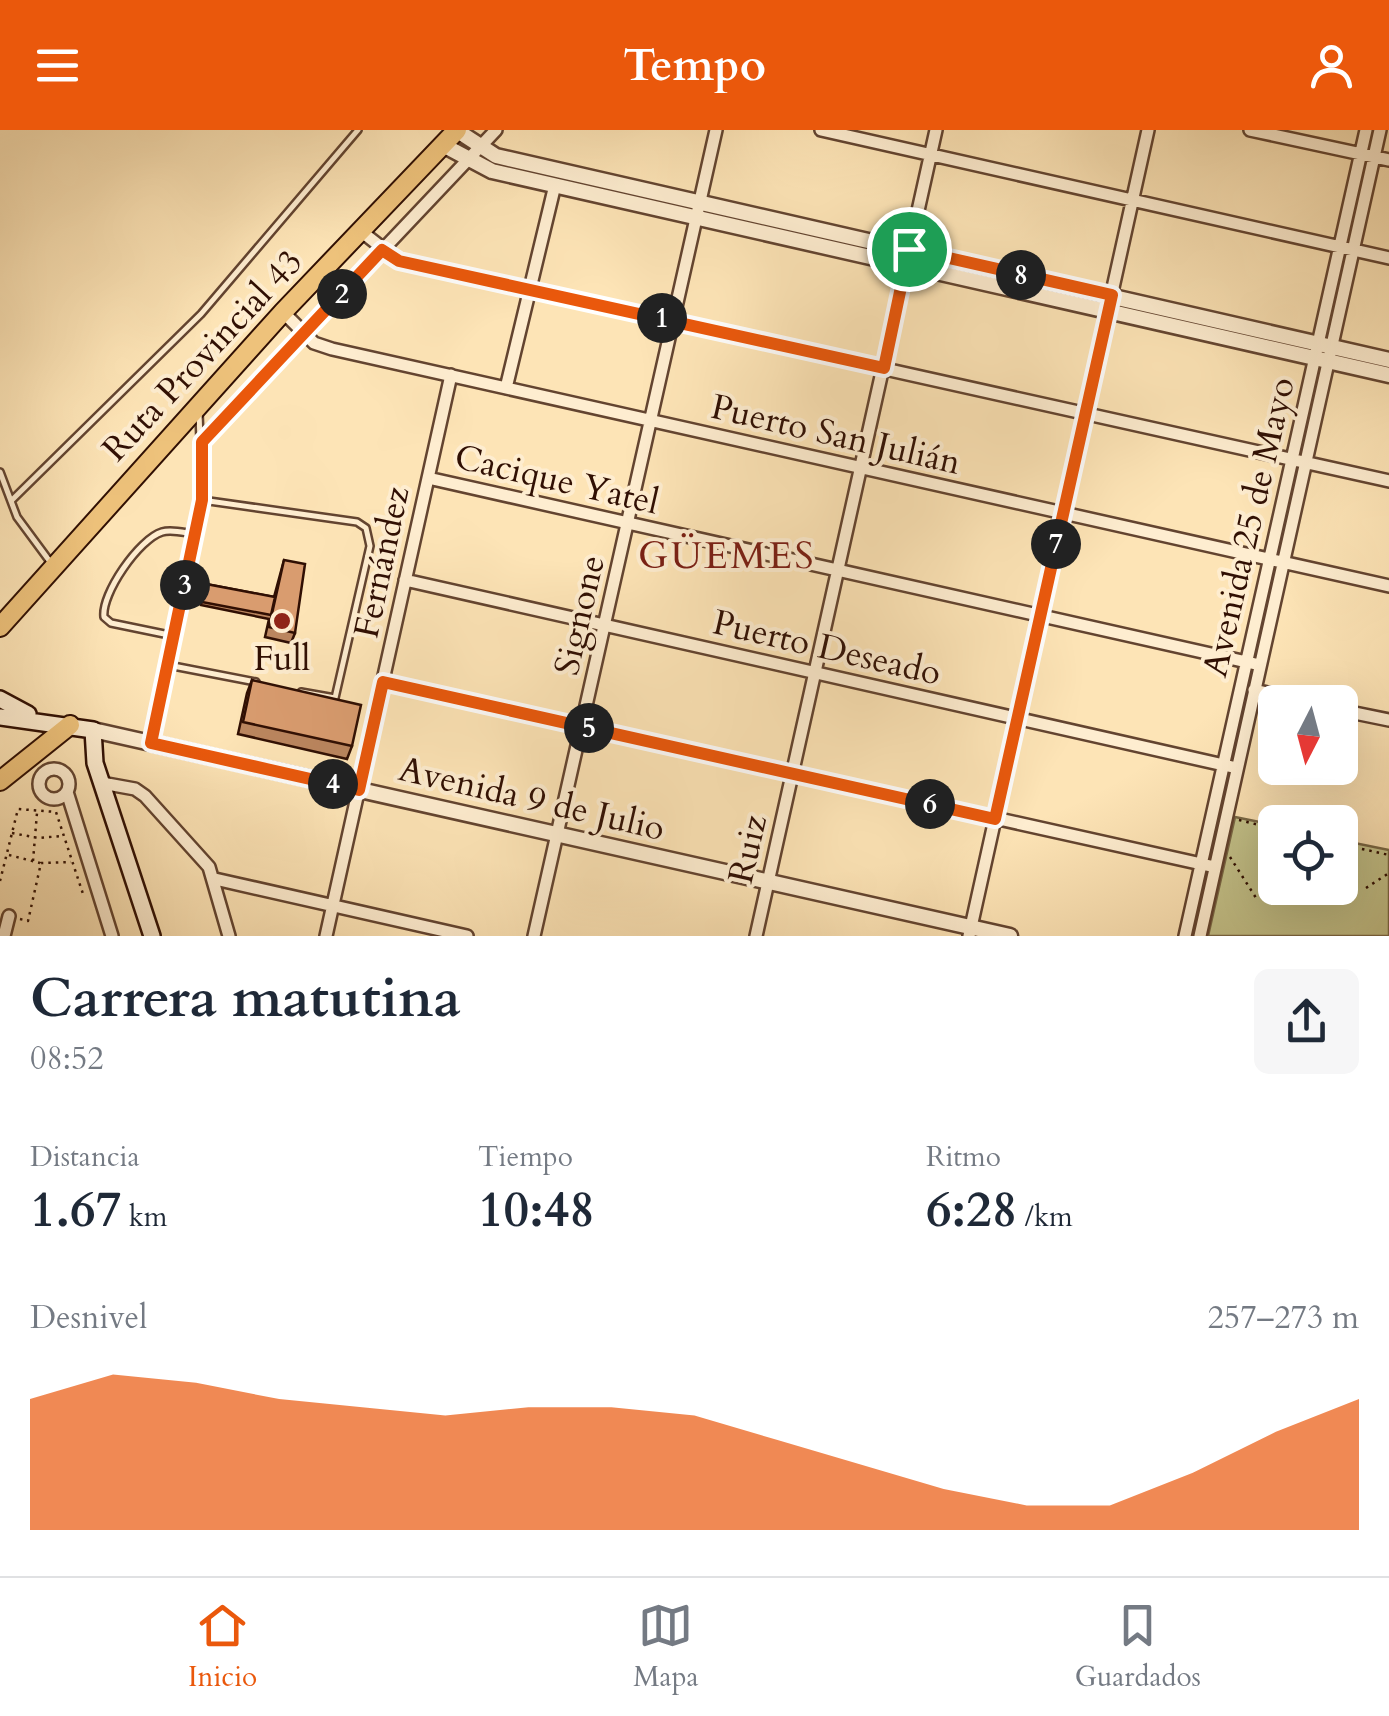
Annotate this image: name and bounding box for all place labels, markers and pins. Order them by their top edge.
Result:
pin [867,207,952,292]
pin: 8 [996,250,1046,300]
pin: 2 [317,269,367,319]
pin: 1 [637,293,687,343]
pin: 7 [1031,519,1081,569]
pin: 3 [160,560,210,610]
marker: Full [271,610,293,632]
place label: Full [254,635,311,683]
pin: 5 [564,703,614,753]
pin: 4 [308,759,358,809]
pin: 6 [905,779,955,829]

